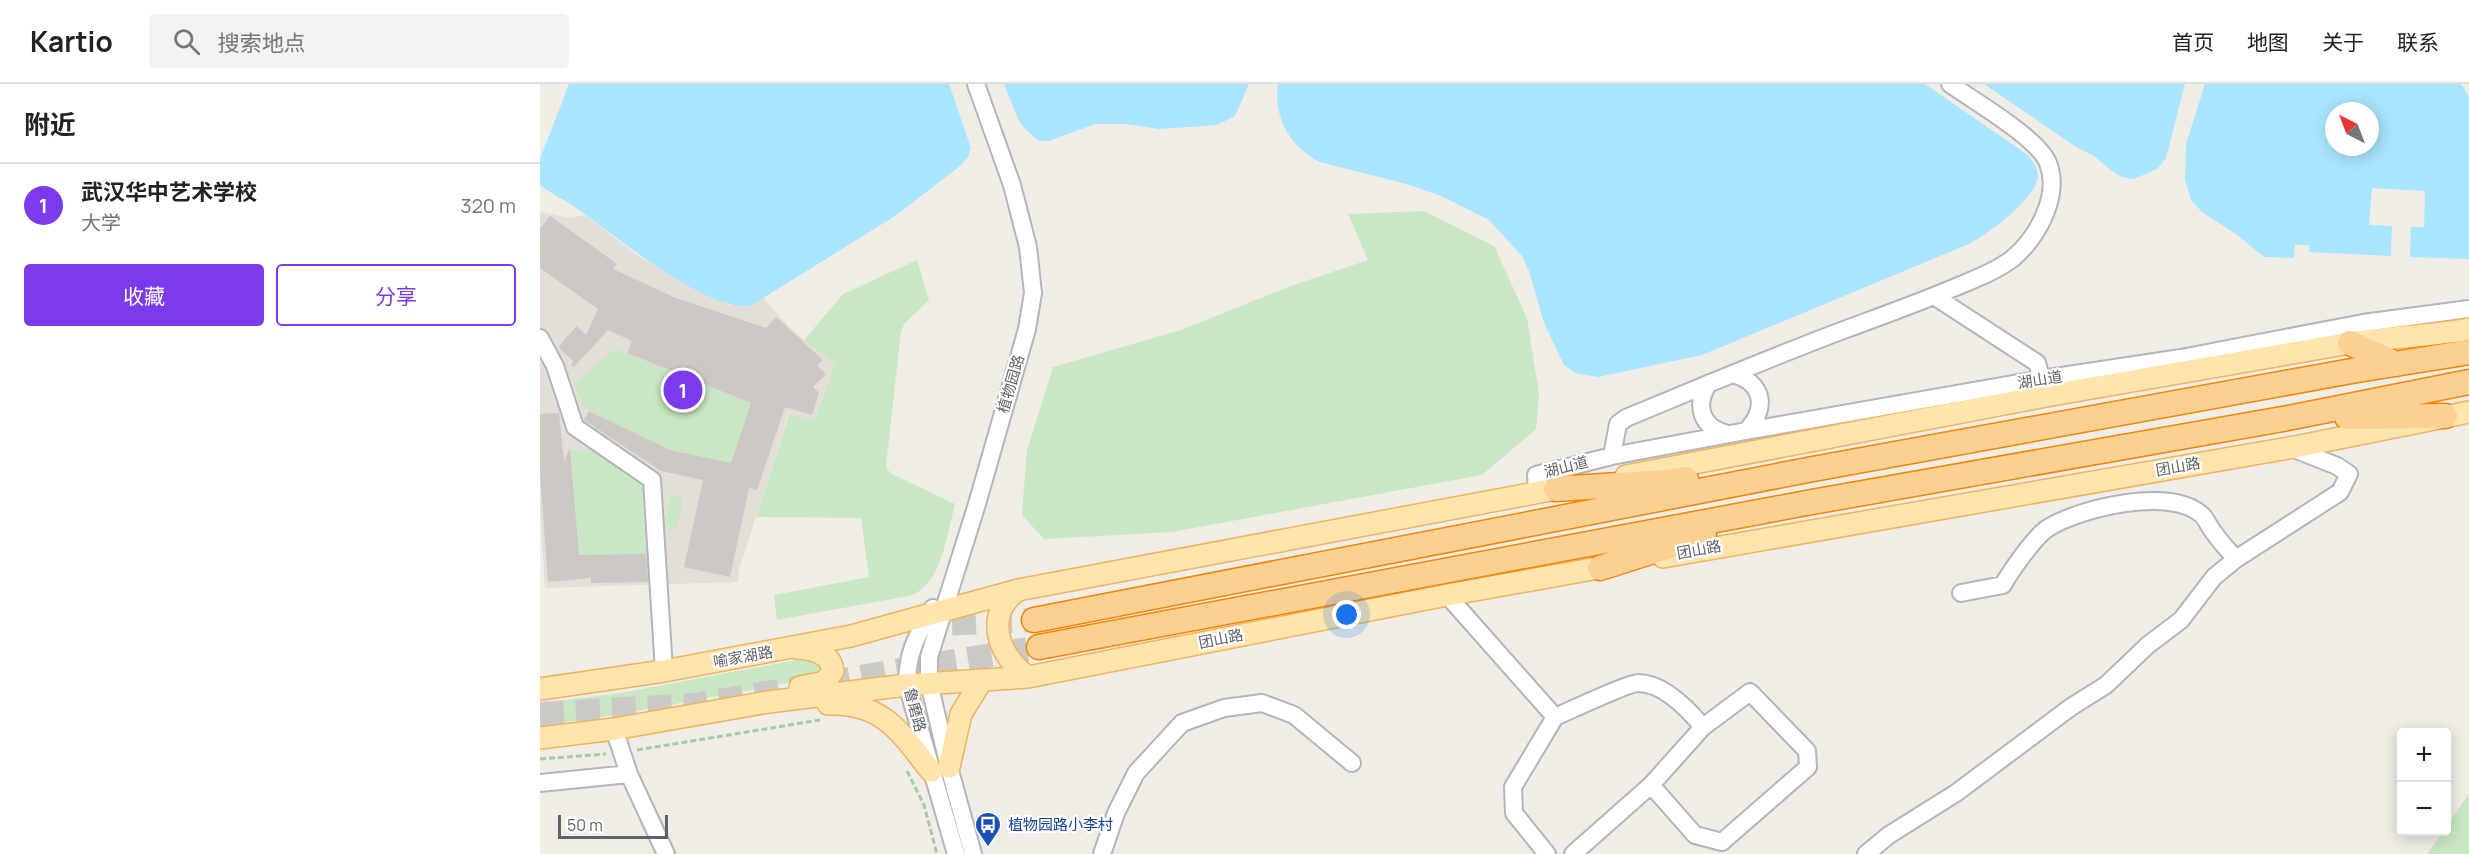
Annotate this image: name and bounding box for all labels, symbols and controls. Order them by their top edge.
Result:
search box [149,14,569,68]
text: Kartio [30,22,113,60]
icon: search [170,25,203,58]
text: 搜索地点 [218,28,306,58]
text: 首页 [2172,28,2214,56]
text: 地图 [2247,28,2289,56]
text: 关于 [2322,28,2364,56]
text: 联系 [2397,28,2439,56]
north arrow [2325,102,2379,156]
text: 附近 [24,106,76,142]
text: 武汉华中艺术学校 [81,177,257,207]
text: 1 [39,192,48,219]
text: 320 m [460,192,516,219]
text: 大学 [81,209,121,236]
button: 收藏 [24,264,264,326]
button: 分享 [276,264,516,326]
street label: 植物园路 [992,352,1029,416]
street label: 湖山道 [2016,366,2064,393]
pin: 1 [664,368,702,412]
street label: 湖山道 [1541,451,1590,482]
street label: 团山路 [2154,452,2202,481]
street label: 团山路 [1675,535,1723,564]
your location [1332,600,1361,629]
street label: 团山路 [1197,624,1245,653]
street label: 喻家湖路 [712,641,774,672]
street label: 鲁磨路 [900,685,931,734]
map controls [2397,728,2451,836]
button: + [2397,728,2451,782]
button: − [2397,782,2451,836]
bus stop icon: 植物园路小李村 [973,810,1003,848]
scale bar [558,812,668,840]
text: 50 m [567,814,603,836]
place label: 植物园路小李村 [1008,814,1113,835]

